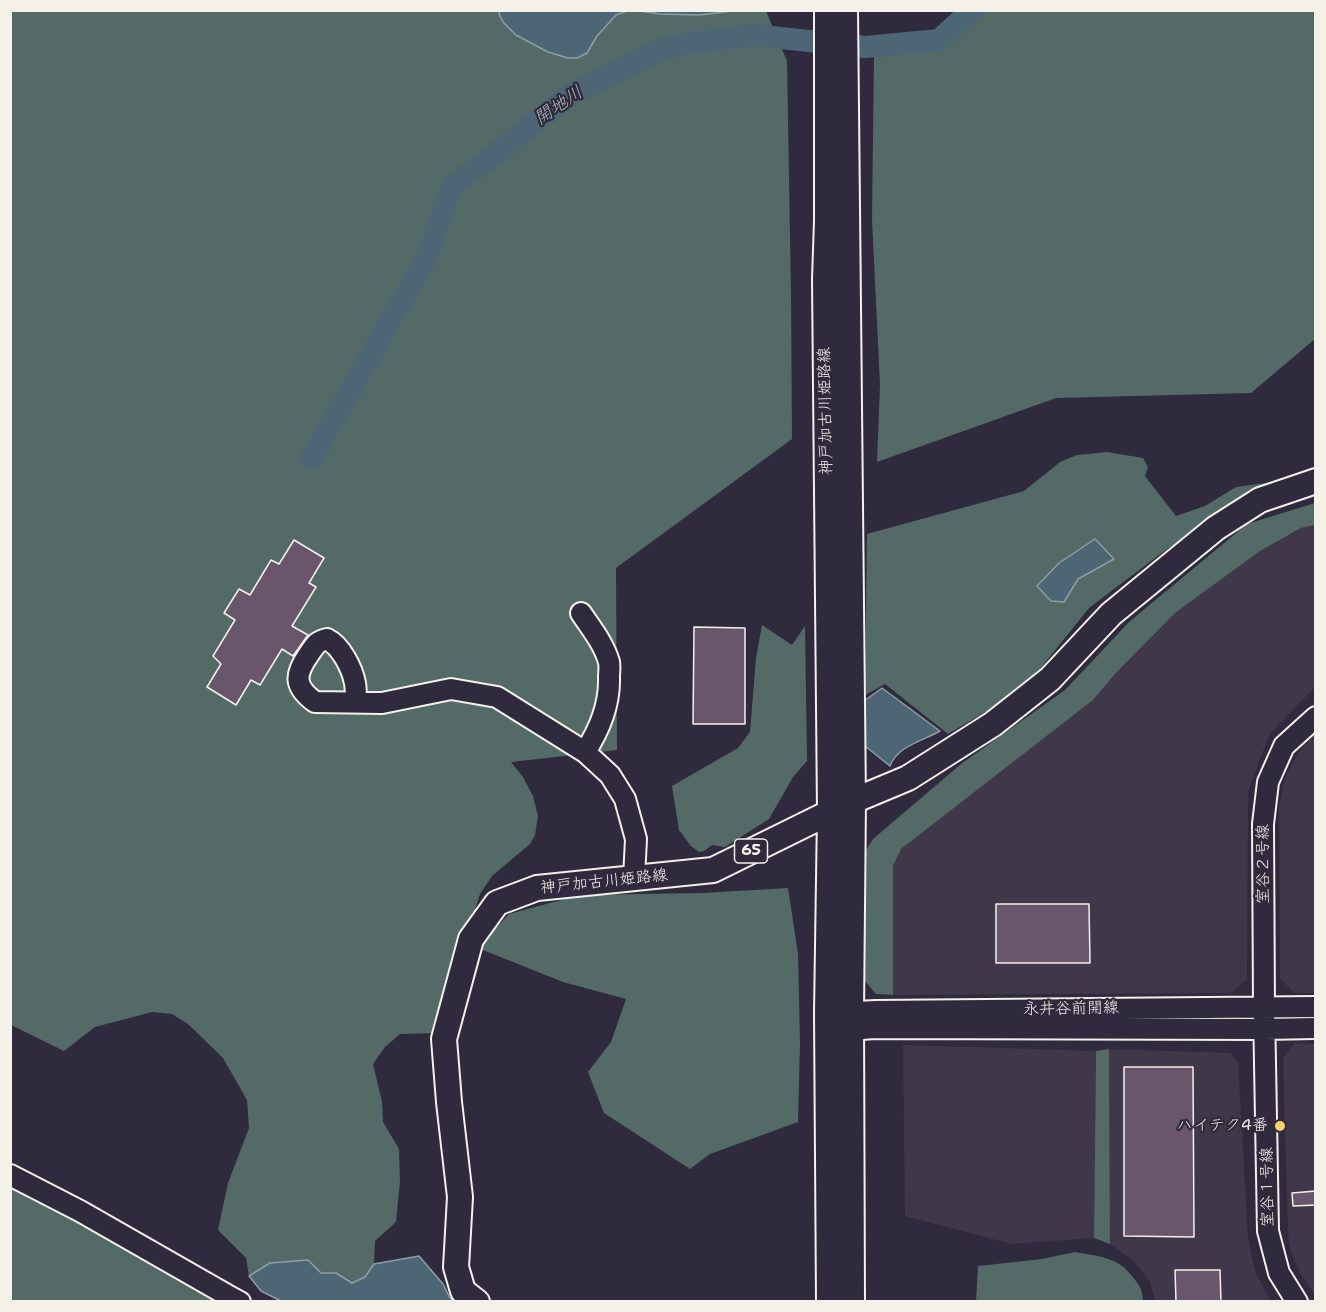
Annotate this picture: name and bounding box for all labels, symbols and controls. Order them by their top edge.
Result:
water label: 開地川 [531,82,587,130]
street label: 神戸加古川姫路線 [815,347,837,475]
street label: 室谷２号線 [1254,824,1274,904]
road number: 65 [734,839,768,863]
street label: 神戸加古川姫路線 [539,866,669,898]
street label: 永井谷前開線 [1023,999,1119,1019]
place label: ハイテク4番 [1177,1116,1268,1136]
marker: ハイテク4番 [1273,1119,1287,1133]
street label: 室谷１号線 [1258,1147,1278,1227]

